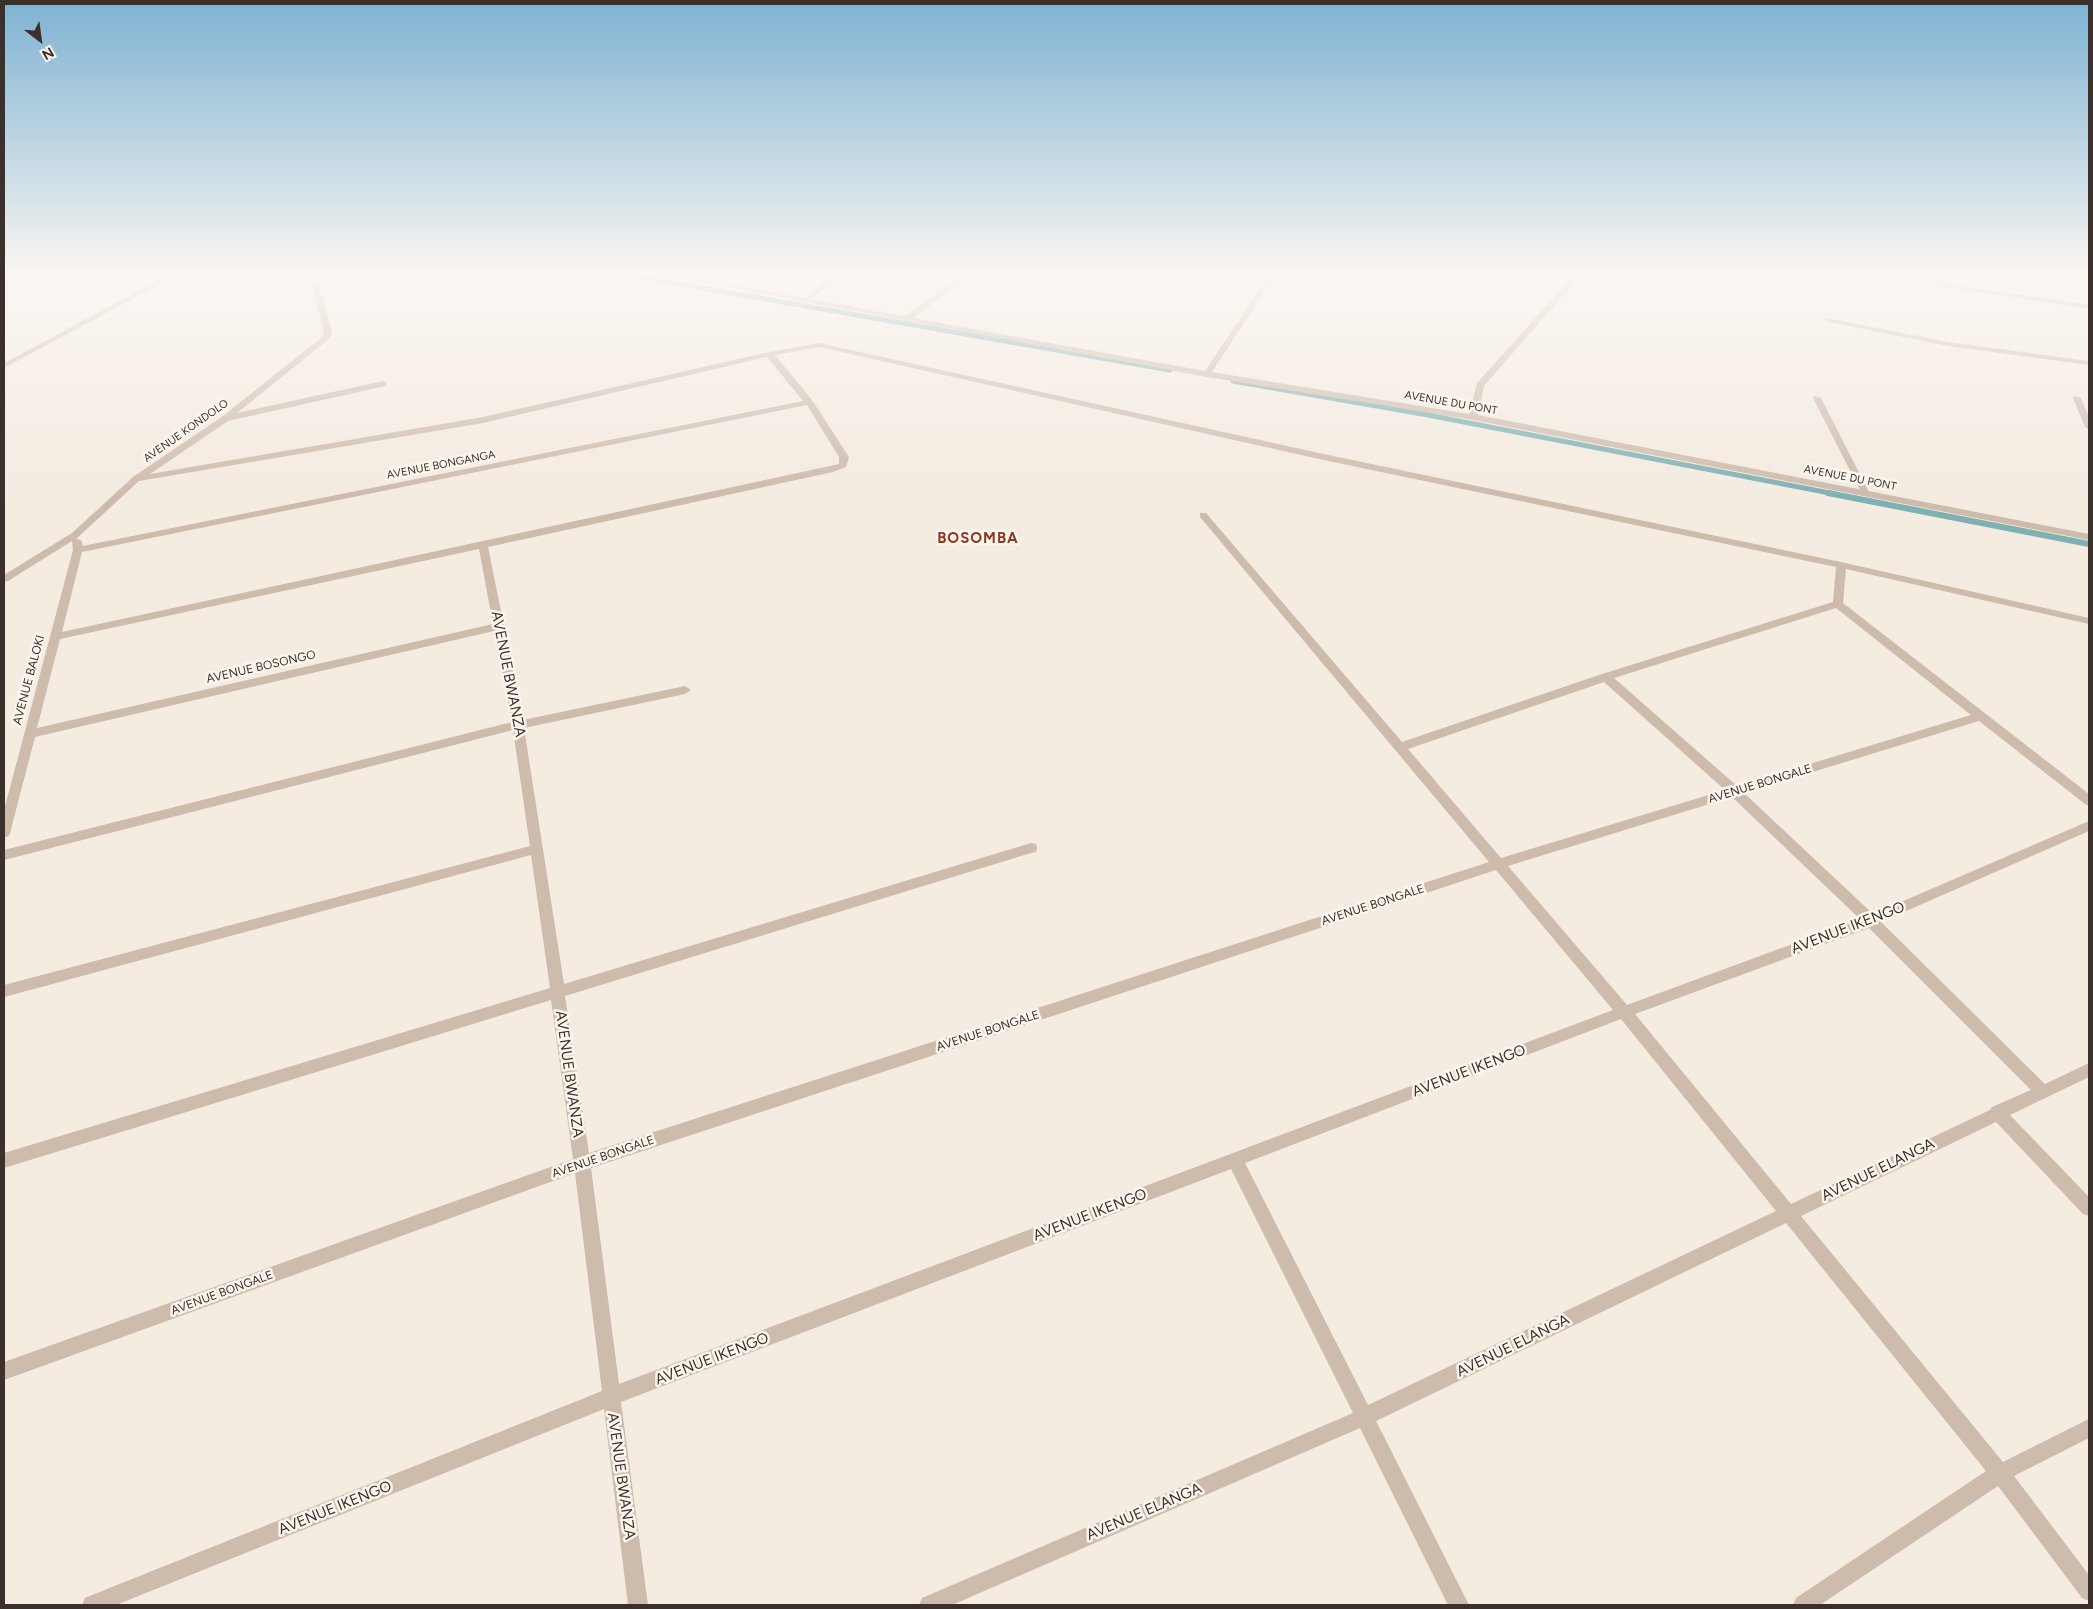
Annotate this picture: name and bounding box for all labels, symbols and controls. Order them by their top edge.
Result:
north arrow [15,15,65,65]
text: N [39,43,57,63]
street label: AVENUE DU PONT [1403,388,1499,418]
street label: AVENUE KONDOLO [141,397,231,465]
street label: AVENUE BONGANGA [386,448,496,482]
street label: AVENUE DU PONT [1803,463,1897,493]
district label: BOSOMBA [936,530,1020,548]
street label: AVENUE BWANZA [487,609,529,739]
street label: AVENUE BALOKI [10,634,48,726]
street label: AVENUE BOSONGO [205,647,317,687]
street label: AVENUE BONGALE [1707,761,1813,807]
street label: AVENUE BONGALE [1320,882,1426,928]
street label: AVENUE IKENGO [1789,898,1907,958]
street label: AVENUE BONGALE [935,1008,1041,1054]
street label: AVENUE BWANZA [551,1009,587,1139]
street label: AVENUE IKENGO [1410,1041,1528,1101]
street label: AVENUE BONGALE [550,1133,656,1181]
street label: AVENUE ELANGA [1819,1135,1937,1205]
street label: AVENUE IKENGO [1031,1185,1149,1245]
street label: AVENUE BONGALE [169,1268,275,1318]
street label: AVENUE ELANGA [1454,1311,1572,1381]
street label: AVENUE IKENGO [653,1329,771,1389]
street label: AVENUE BWANZA [603,1411,639,1541]
street label: AVENUE IKENGO [276,1477,394,1539]
street label: AVENUE ELANGA [1084,1480,1204,1544]

